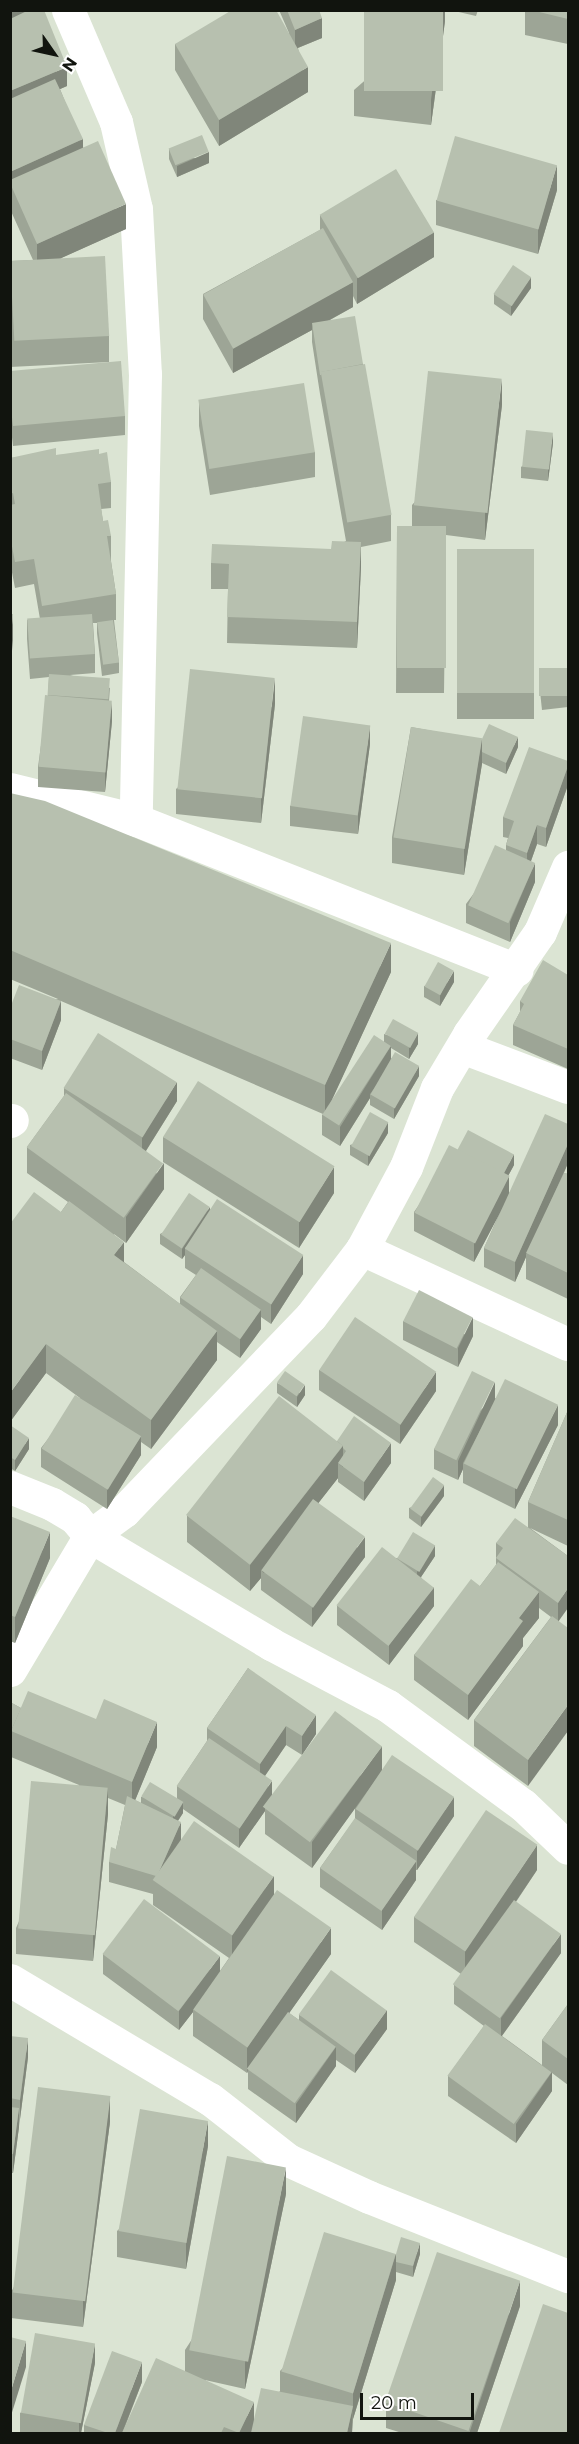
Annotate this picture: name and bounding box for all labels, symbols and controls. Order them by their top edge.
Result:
north arrow [24,24,84,84]
text: N [58,54,81,75]
scale bar [363,2381,477,2419]
text: 20 m [371,2392,417,2414]

